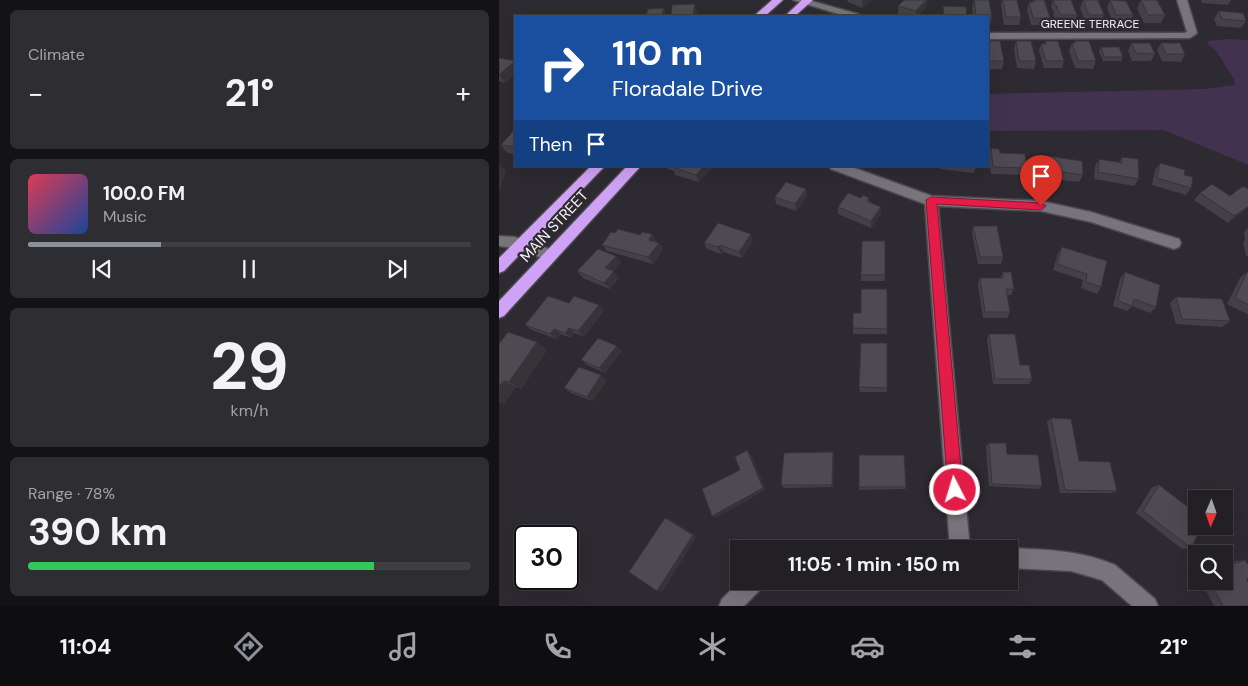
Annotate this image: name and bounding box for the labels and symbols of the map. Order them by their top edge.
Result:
street label: GREENE TERRACE [1041,16,1140,32]
pin [1020,155,1062,206]
street label: MAIN STREET [515,186,593,266]
position arrow [928,463,980,515]
north arrow [1188,490,1233,535]
speed limit sign: 30 [514,525,579,590]

